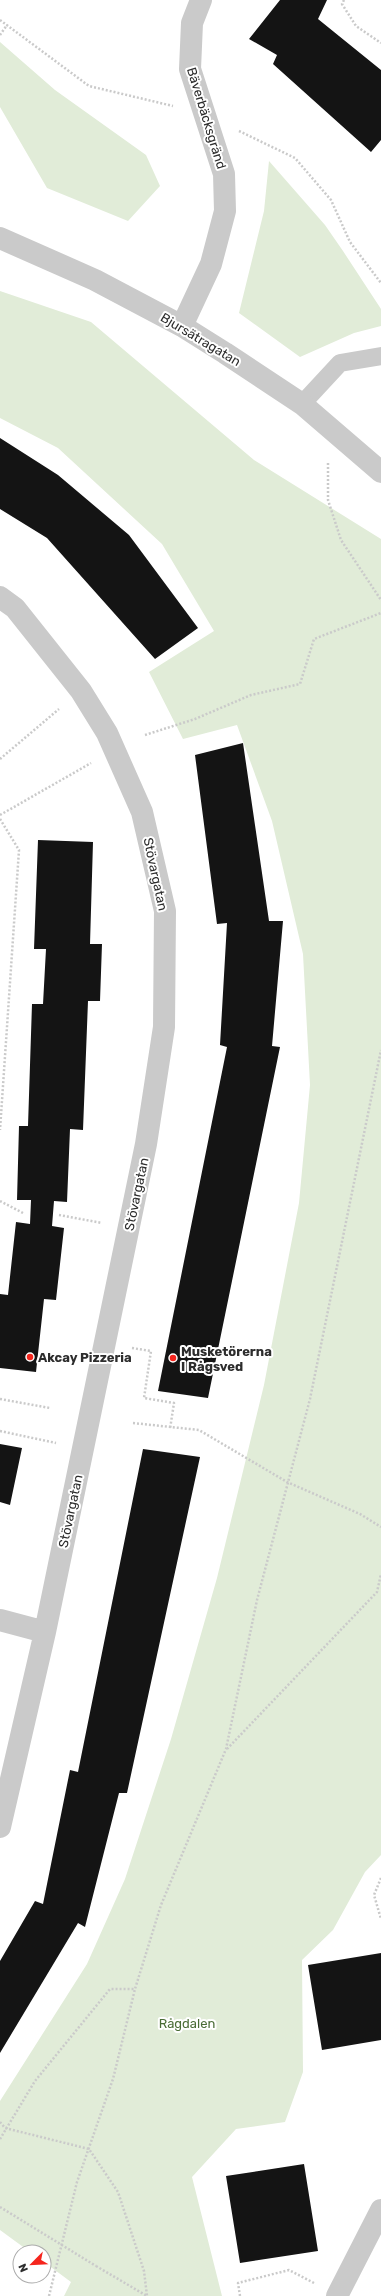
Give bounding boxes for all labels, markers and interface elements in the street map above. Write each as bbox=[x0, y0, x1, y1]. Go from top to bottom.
street label: Bäverbäcksgränd bbox=[183, 65, 229, 171]
street label: Bjursätragatan bbox=[158, 310, 243, 370]
street label: Stövargatan bbox=[139, 836, 171, 912]
street label: Stövargatan bbox=[121, 1156, 153, 1232]
place label: Musketörerna I Rågsved bbox=[181, 1344, 272, 1374]
place label: Akcay Pizzeria bbox=[38, 1350, 132, 1365]
marker: Akcay Pizzeria bbox=[25, 1352, 35, 1362]
marker: Musketörerna I Rågsved bbox=[168, 1353, 178, 1363]
street label: Stövargatan bbox=[55, 1473, 87, 1549]
park label: Rågdalen bbox=[159, 2016, 215, 2032]
north arrow bbox=[12, 2244, 52, 2284]
text: N bbox=[16, 2262, 31, 2274]

